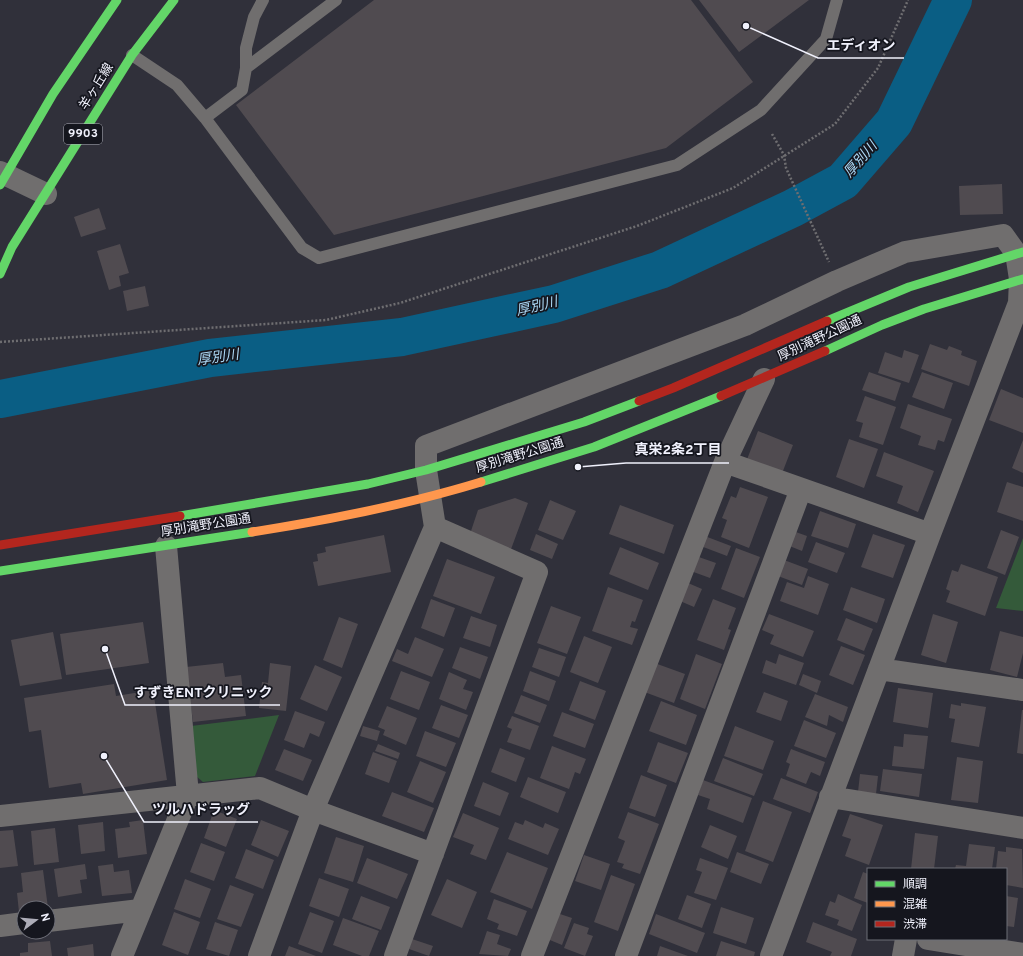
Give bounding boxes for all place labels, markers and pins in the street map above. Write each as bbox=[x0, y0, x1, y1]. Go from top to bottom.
callout: エディオン bbox=[818, 32, 904, 58]
callout: 真栄2条2丁目 bbox=[626, 437, 729, 463]
callout: すずきENTクリニック bbox=[125, 679, 280, 705]
callout: ツルハドラッグ bbox=[144, 796, 258, 822]

